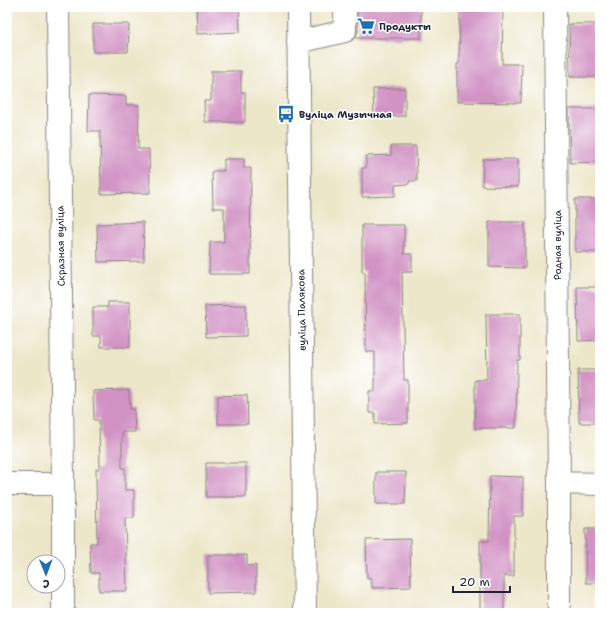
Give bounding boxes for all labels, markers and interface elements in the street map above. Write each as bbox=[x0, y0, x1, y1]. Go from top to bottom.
supermarket icon: Продукты bbox=[356, 16, 376, 36]
place label: Продукты bbox=[379, 20, 431, 33]
bus stop icon: Вуліца Музычная bbox=[276, 104, 296, 124]
place label: Вуліца Музычная bbox=[299, 108, 392, 121]
street label: Скразная вуліца bbox=[53, 205, 68, 286]
street label: Родная вуліца bbox=[551, 209, 564, 280]
street label: вуліца Палякова bbox=[294, 268, 309, 351]
north arrow bbox=[26, 554, 66, 594]
scale bar bbox=[453, 568, 510, 594]
text: 20 m bbox=[459, 574, 490, 590]
text: С bbox=[42, 576, 50, 591]

